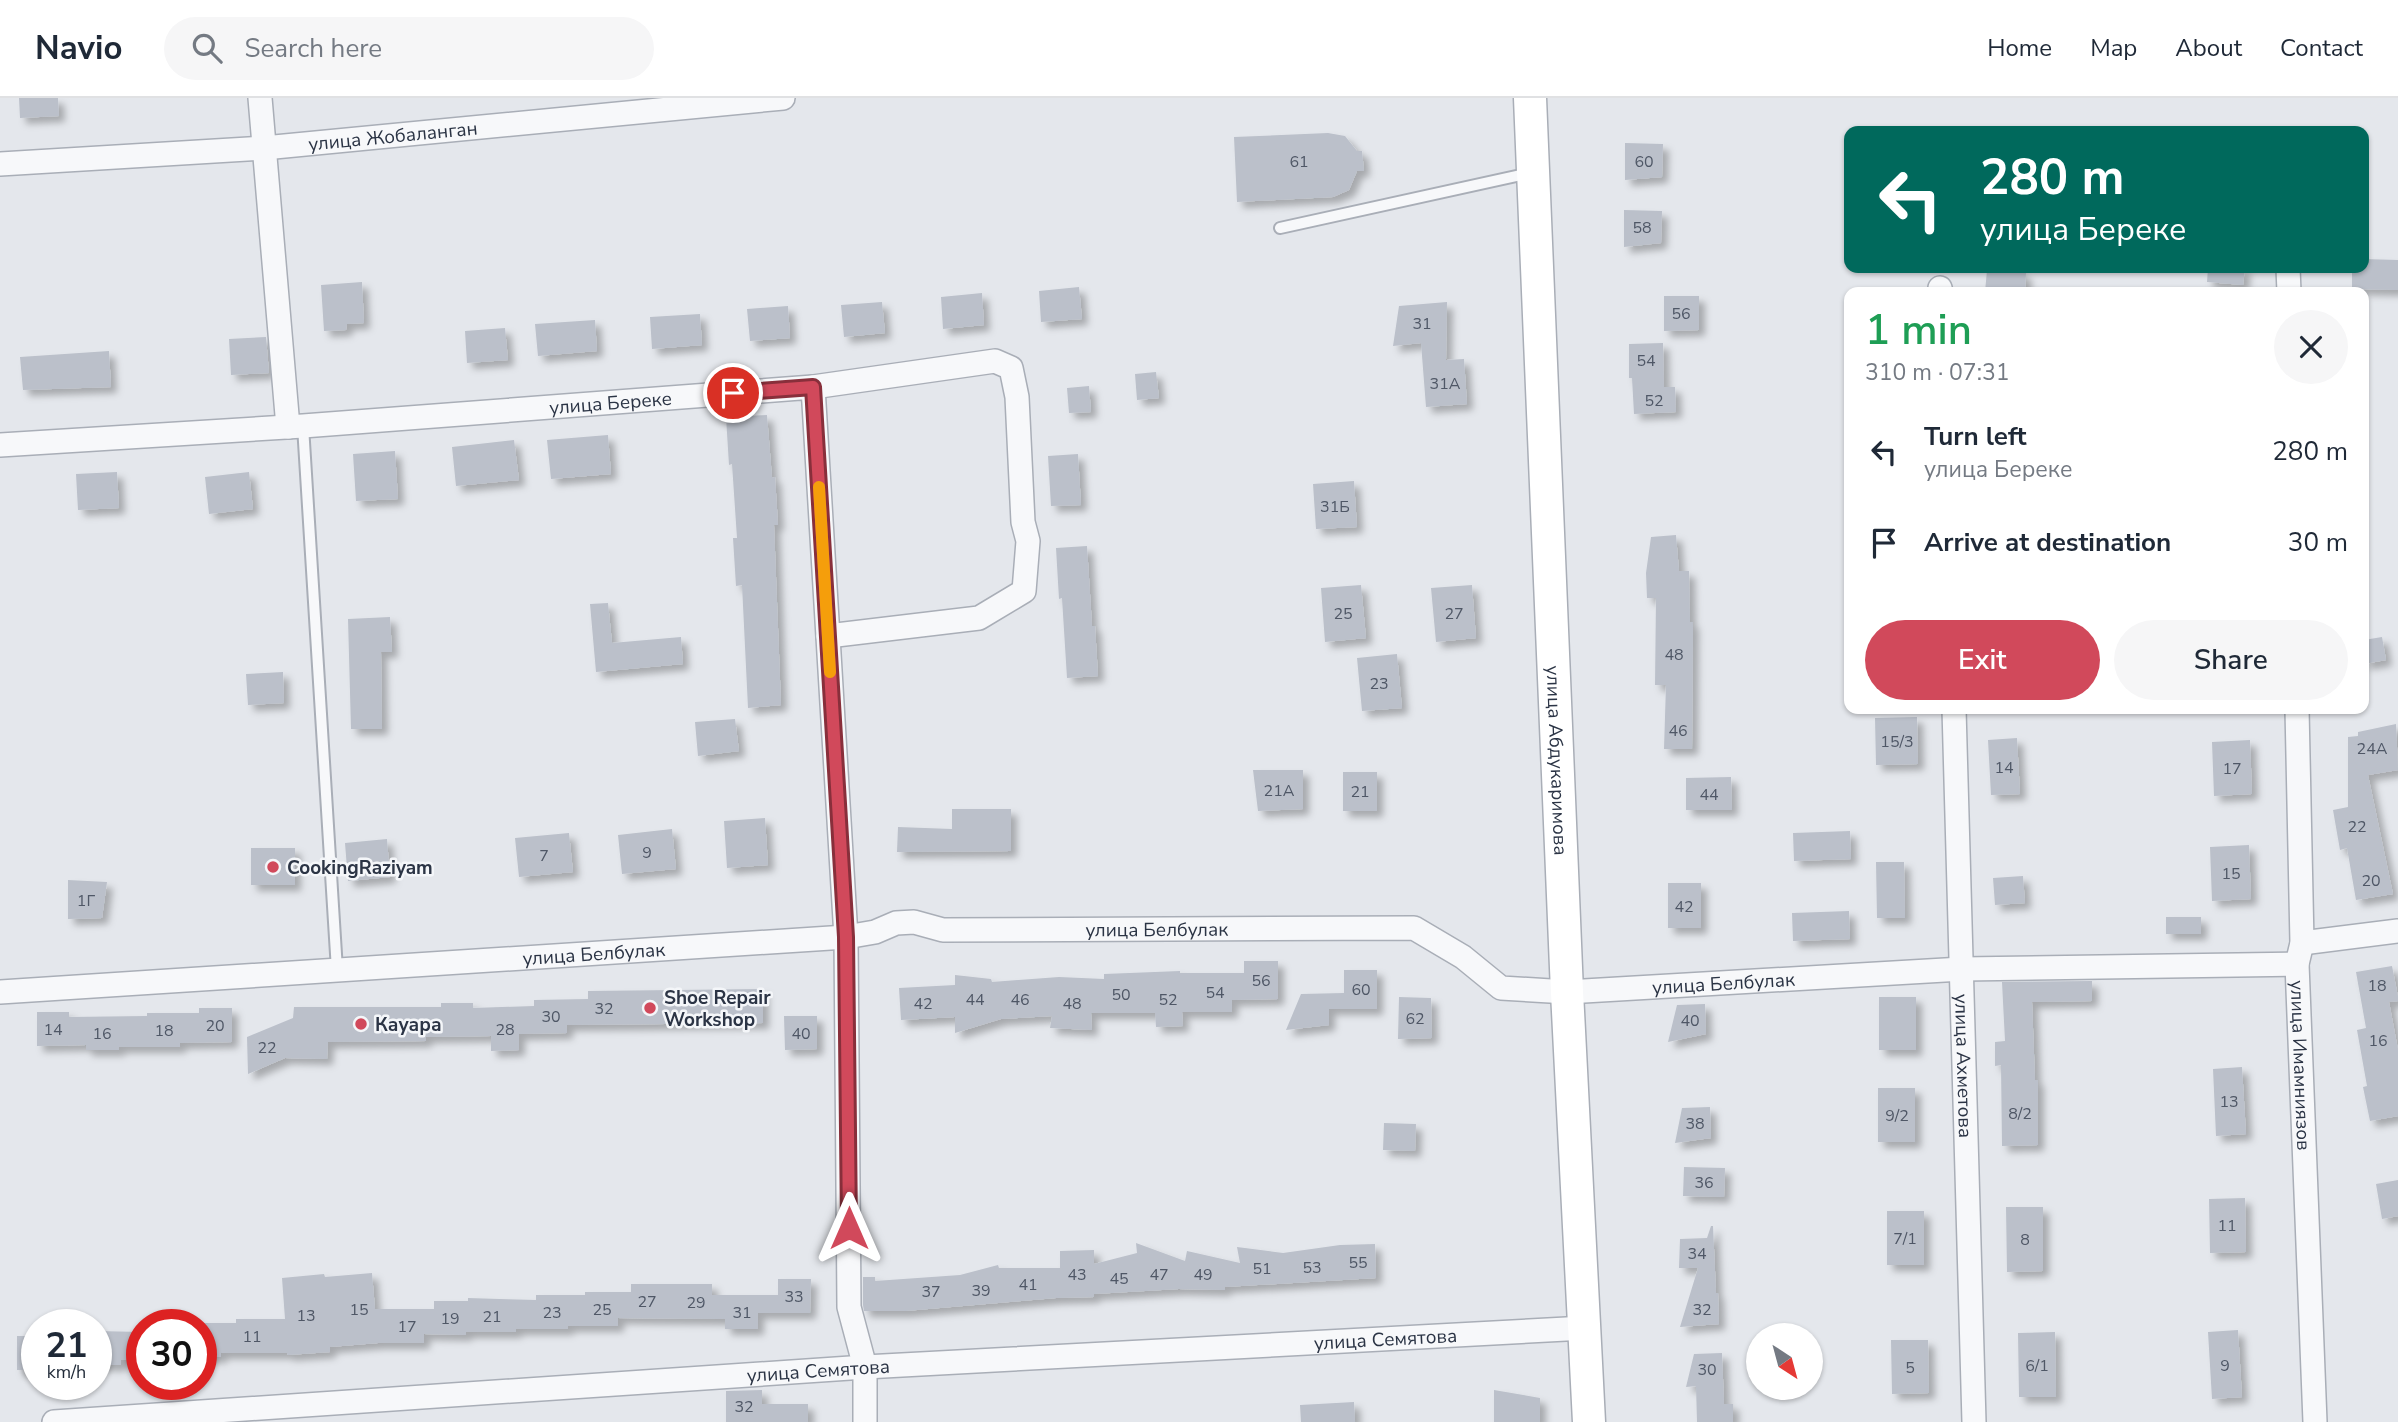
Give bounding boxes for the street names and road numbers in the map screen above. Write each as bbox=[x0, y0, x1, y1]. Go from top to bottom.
street label: улица Жобаланган bbox=[307, 115, 479, 158]
street label: улица Береке bbox=[548, 386, 673, 421]
street label: улица Абдукаримова bbox=[1540, 665, 1573, 856]
street label: улица Белбулак bbox=[1085, 917, 1228, 943]
street label: улица Белбулак bbox=[522, 937, 666, 972]
street label: улица Белбулак bbox=[1651, 967, 1796, 1001]
street label: улица Имамниязов bbox=[2284, 980, 2316, 1151]
street label: улица Ахметова bbox=[1948, 993, 1978, 1138]
street label: улица Семятова bbox=[1313, 1323, 1458, 1357]
street label: улица Семятова bbox=[746, 1354, 891, 1389]

